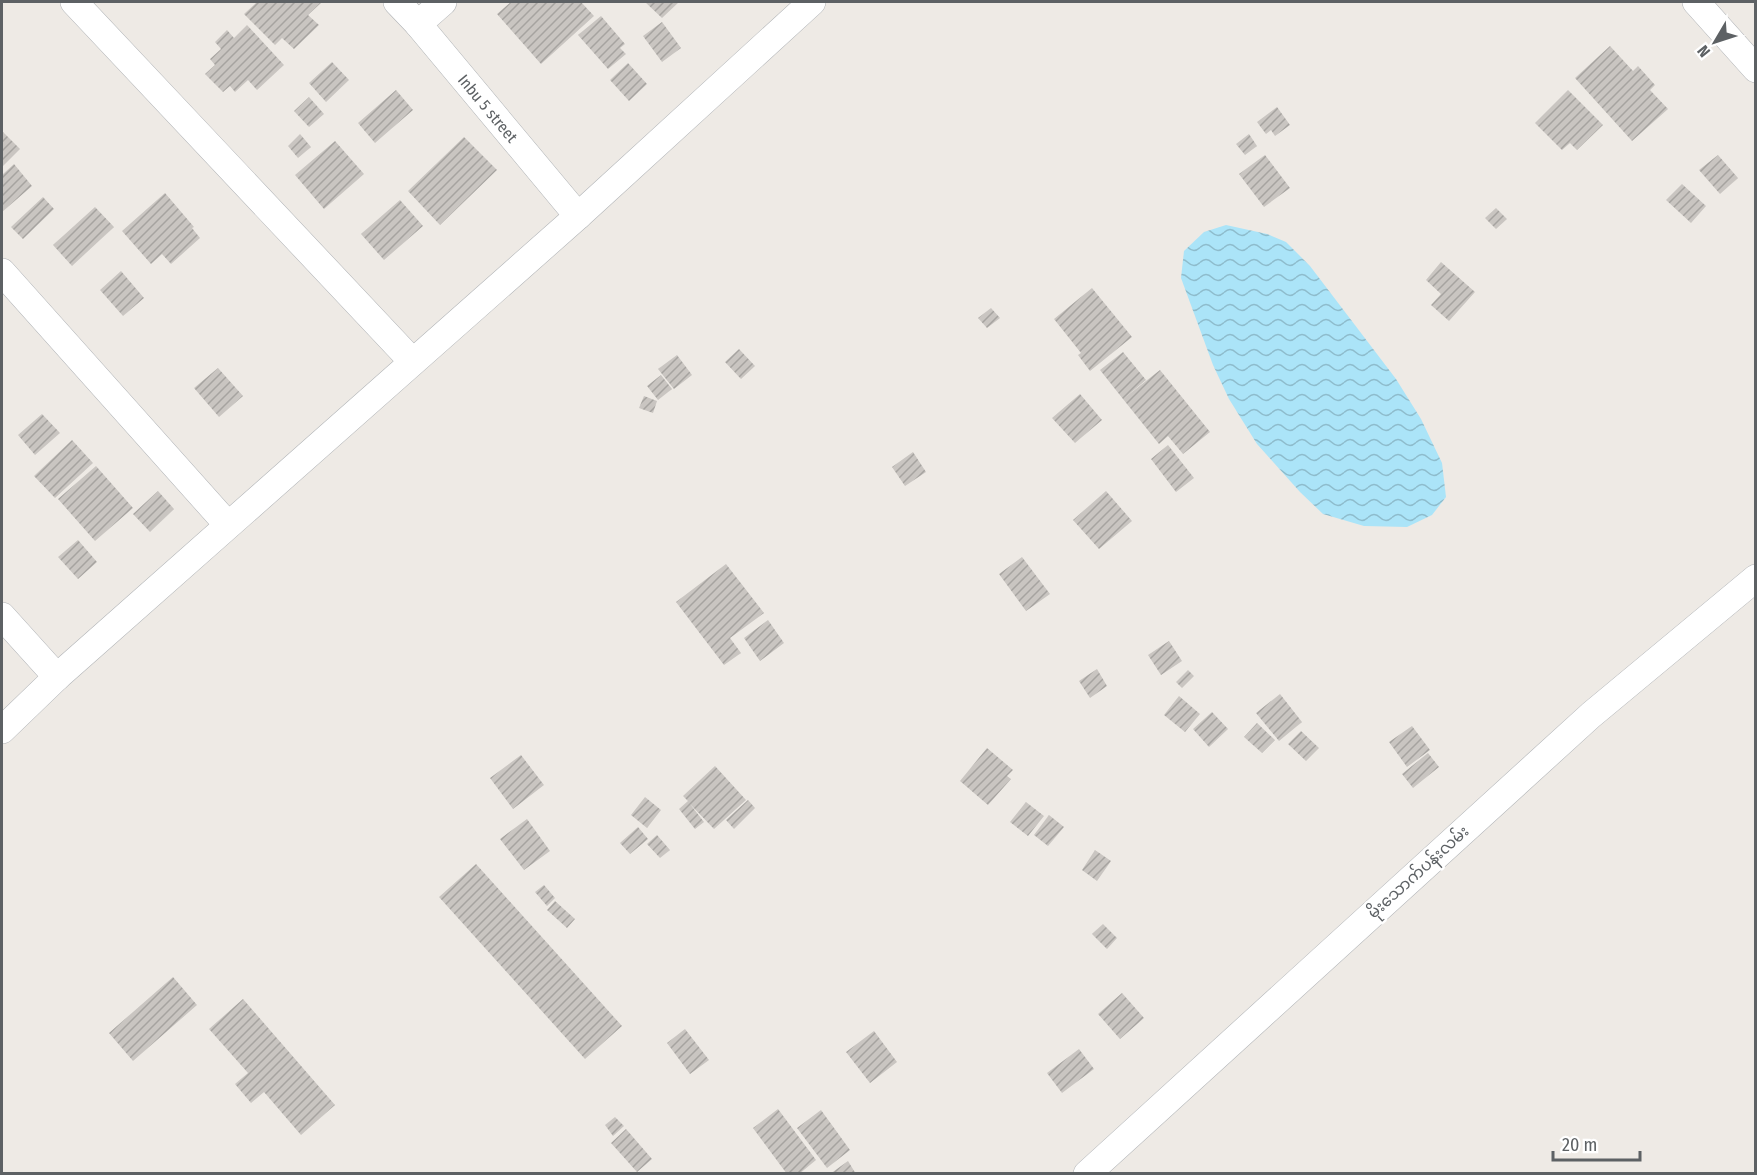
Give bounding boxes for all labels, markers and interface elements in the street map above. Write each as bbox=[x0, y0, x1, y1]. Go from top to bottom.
north arrow bbox=[1685, 12, 1745, 72]
text: N bbox=[1693, 41, 1714, 61]
street label: Inbu 5 street bbox=[454, 70, 522, 147]
street label: မိုးသောက်ပန်းလမ်း bbox=[1362, 820, 1476, 926]
scale bar bbox=[1553, 1124, 1640, 1162]
text: 20 m bbox=[1562, 1134, 1597, 1156]

